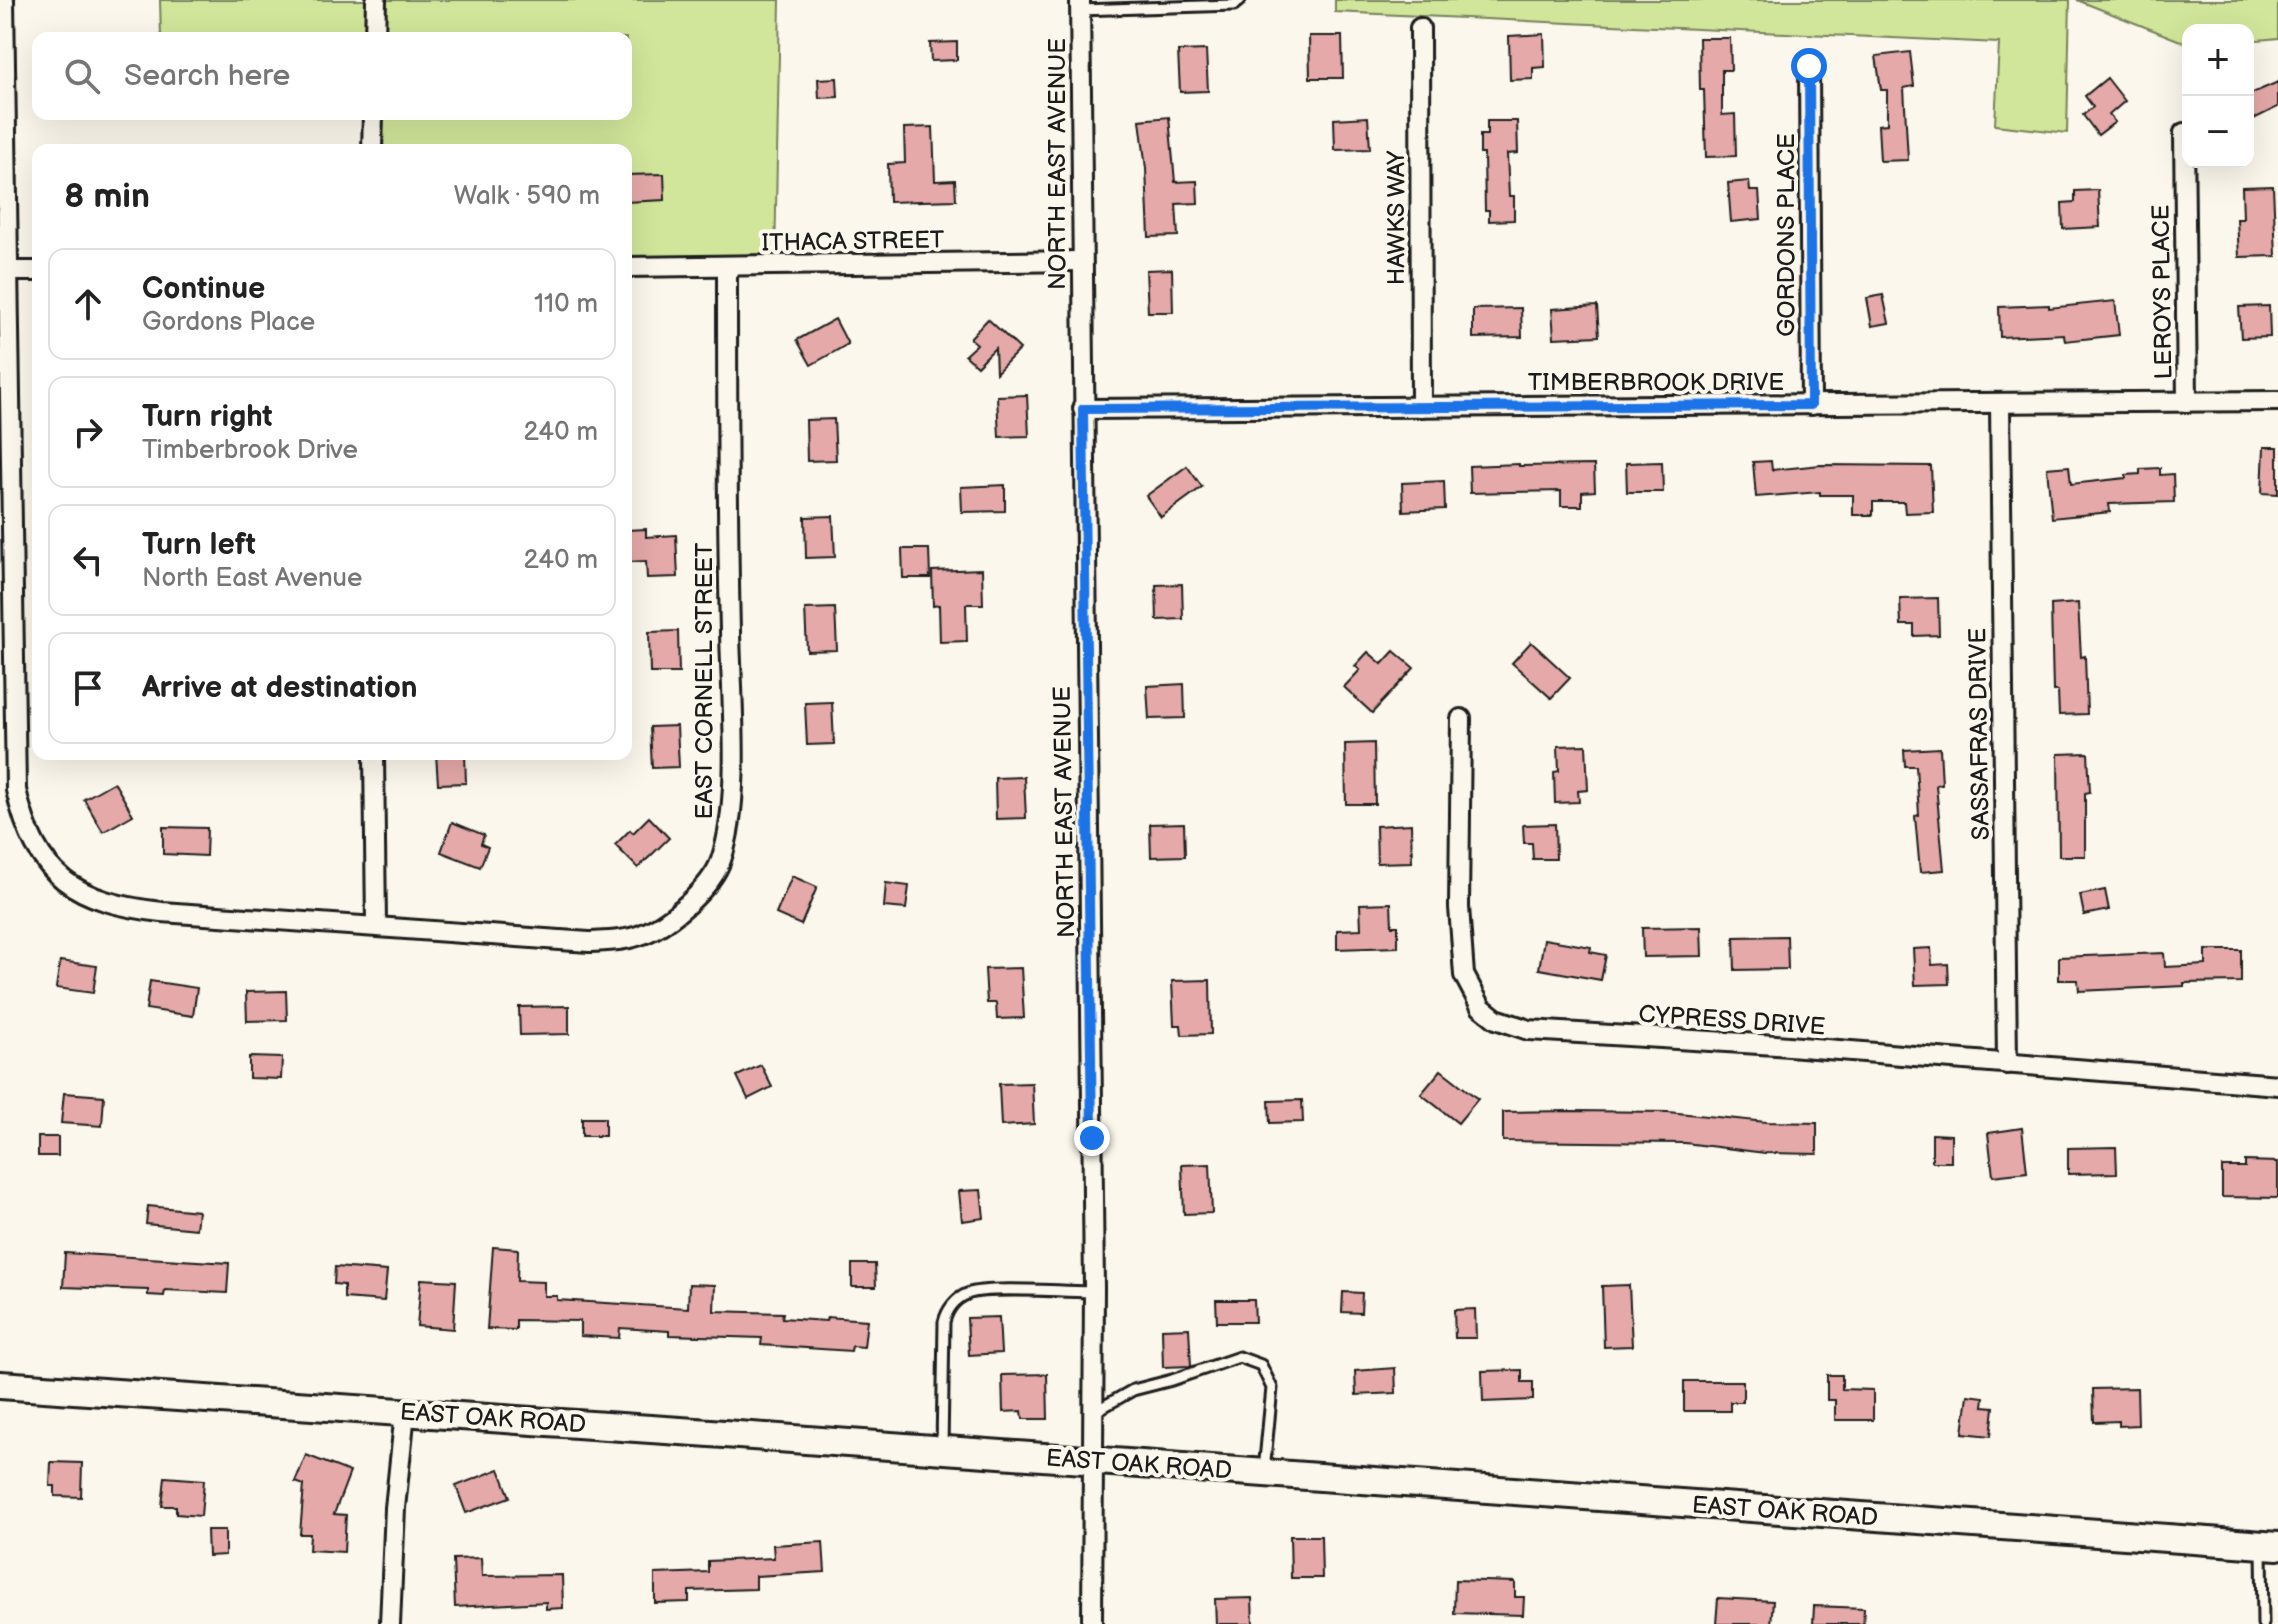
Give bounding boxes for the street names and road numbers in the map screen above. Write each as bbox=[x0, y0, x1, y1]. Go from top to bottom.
street label: NORTH EAST AVENUE bbox=[1043, 38, 1072, 290]
street label: GORDONS PLACE bbox=[1772, 133, 1801, 337]
street label: HAWKS WAY bbox=[1382, 150, 1411, 285]
street label: LEROYS PLACE bbox=[2146, 204, 2179, 380]
street label: ITHACA STREET bbox=[761, 225, 945, 258]
street label: TIMBERBROOK DRIVE bbox=[1528, 368, 1784, 397]
street label: EAST CORNELL STREET bbox=[690, 542, 719, 819]
street label: SASSAFRAS DRIVE bbox=[1963, 627, 1996, 841]
street label: NORTH EAST AVENUE bbox=[1048, 686, 1081, 938]
street label: CYPRESS DRIVE bbox=[1638, 1000, 1826, 1041]
street label: EAST OAK ROAD bbox=[399, 1398, 587, 1439]
street label: EAST OAK ROAD bbox=[1045, 1444, 1233, 1485]
street label: EAST OAK ROAD bbox=[1691, 1491, 1879, 1532]

